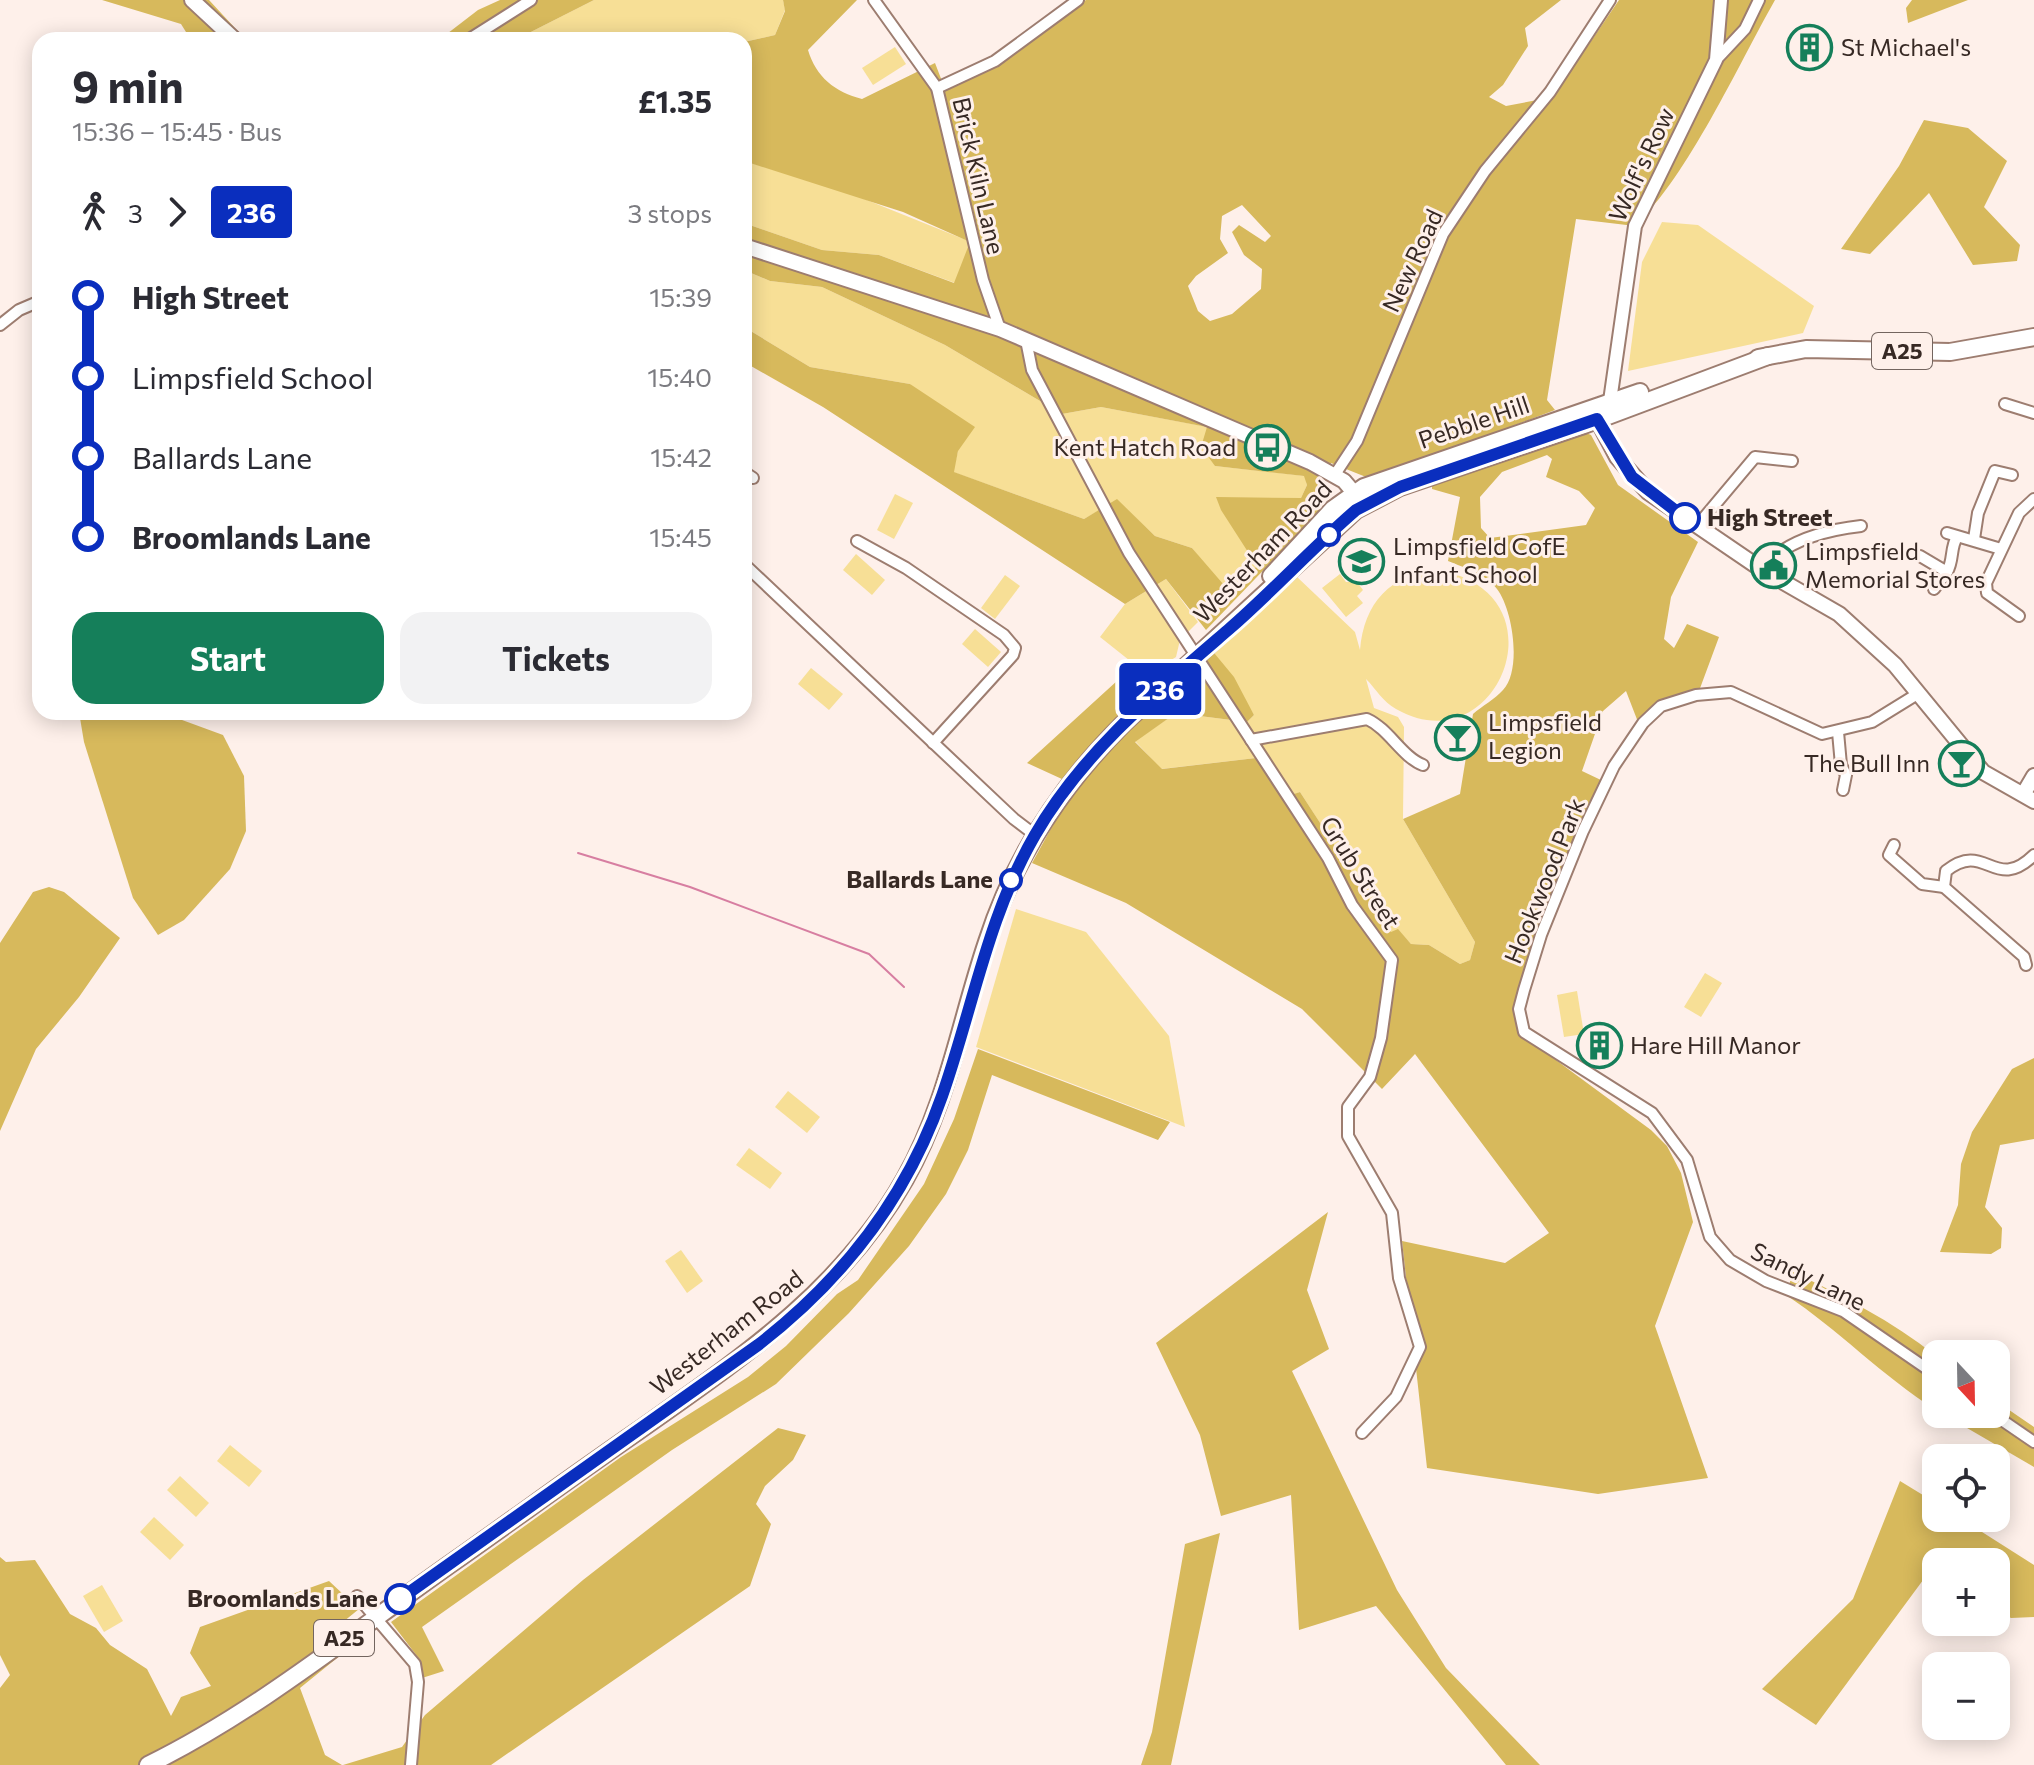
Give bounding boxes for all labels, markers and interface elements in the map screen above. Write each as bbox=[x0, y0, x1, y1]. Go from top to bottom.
building icon: St Michael's bbox=[1786, 24, 1834, 72]
place label: St Michael's bbox=[1841, 32, 1971, 61]
text: 9 min bbox=[72, 58, 184, 112]
text: £1.35 bbox=[638, 82, 712, 119]
street label: Brick Kiln Lane bbox=[947, 94, 1012, 257]
street label: Wolf's Row bbox=[1602, 103, 1680, 226]
text: 15:36 – 15:45 · Bus bbox=[72, 115, 282, 146]
icon: walk bbox=[72, 190, 116, 234]
icon: forward bbox=[155, 190, 199, 234]
text: 236 bbox=[227, 195, 276, 229]
text: 3 bbox=[128, 197, 143, 228]
text: 3 stops bbox=[627, 197, 712, 228]
street label: New Road bbox=[1375, 204, 1448, 316]
text: High Street bbox=[132, 278, 289, 315]
text: 15:39 bbox=[649, 281, 712, 312]
road number: A25 bbox=[1872, 333, 1932, 369]
text: Limpsfield School bbox=[132, 358, 373, 395]
text: 15:40 bbox=[647, 361, 712, 392]
street label: Pebble Hill bbox=[1414, 389, 1533, 454]
bus stop icon: Kent Hatch Road bbox=[1243, 424, 1291, 472]
place label: Kent Hatch Road bbox=[1053, 432, 1236, 461]
text: Ballards Lane bbox=[132, 438, 312, 475]
text: 15:42 bbox=[650, 441, 712, 472]
street label: Westerham Road bbox=[1187, 474, 1337, 628]
place label: High Street bbox=[1707, 502, 1833, 531]
marker: High Street bbox=[1670, 503, 1700, 533]
text: Broomlands Lane bbox=[132, 518, 371, 555]
text: 15:45 bbox=[649, 521, 712, 552]
unlabelled marker bbox=[1318, 524, 1340, 546]
place label: Limpsfield CofE Infant School bbox=[1393, 531, 1566, 588]
place label: Limpsfield Memorial Stores bbox=[1805, 536, 1985, 593]
school or university icon: Limpsfield CofE Infant School bbox=[1338, 537, 1386, 585]
public building icon: Limpsfield Memorial Stores bbox=[1750, 542, 1798, 590]
button: Start bbox=[72, 612, 384, 704]
button: Tickets bbox=[400, 612, 712, 704]
line badge: 236 bbox=[1114, 663, 1206, 715]
text: 236 bbox=[1135, 672, 1185, 706]
place label: Limpsfield Legion bbox=[1488, 707, 1602, 764]
bar icon: Limpsfield Legion bbox=[1433, 713, 1481, 761]
bar icon: The Bull Inn bbox=[1937, 740, 1985, 788]
place label: The Bull Inn bbox=[1804, 748, 1930, 777]
street label: Hookwood Park bbox=[1497, 794, 1590, 967]
street label: Grub Street bbox=[1315, 811, 1407, 934]
place label: Ballards Lane bbox=[846, 864, 993, 893]
marker: Ballards Lane bbox=[1000, 869, 1022, 891]
building icon: Hare Hill Manor bbox=[1575, 1022, 1623, 1070]
place label: Hare Hill Manor bbox=[1630, 1030, 1801, 1059]
street label: Sandy Lane bbox=[1747, 1235, 1871, 1316]
street label: Westerham Road bbox=[644, 1263, 808, 1401]
north arrow bbox=[1922, 1340, 2010, 1428]
map controls bbox=[1922, 1340, 2010, 1740]
button: locate bbox=[1922, 1444, 2010, 1532]
button: + bbox=[1922, 1548, 2010, 1636]
place label: Broomlands Lane bbox=[187, 1583, 378, 1612]
marker: Broomlands Lane bbox=[385, 1584, 415, 1614]
road number: A25 bbox=[314, 1620, 374, 1656]
button: − bbox=[1922, 1652, 2010, 1740]

